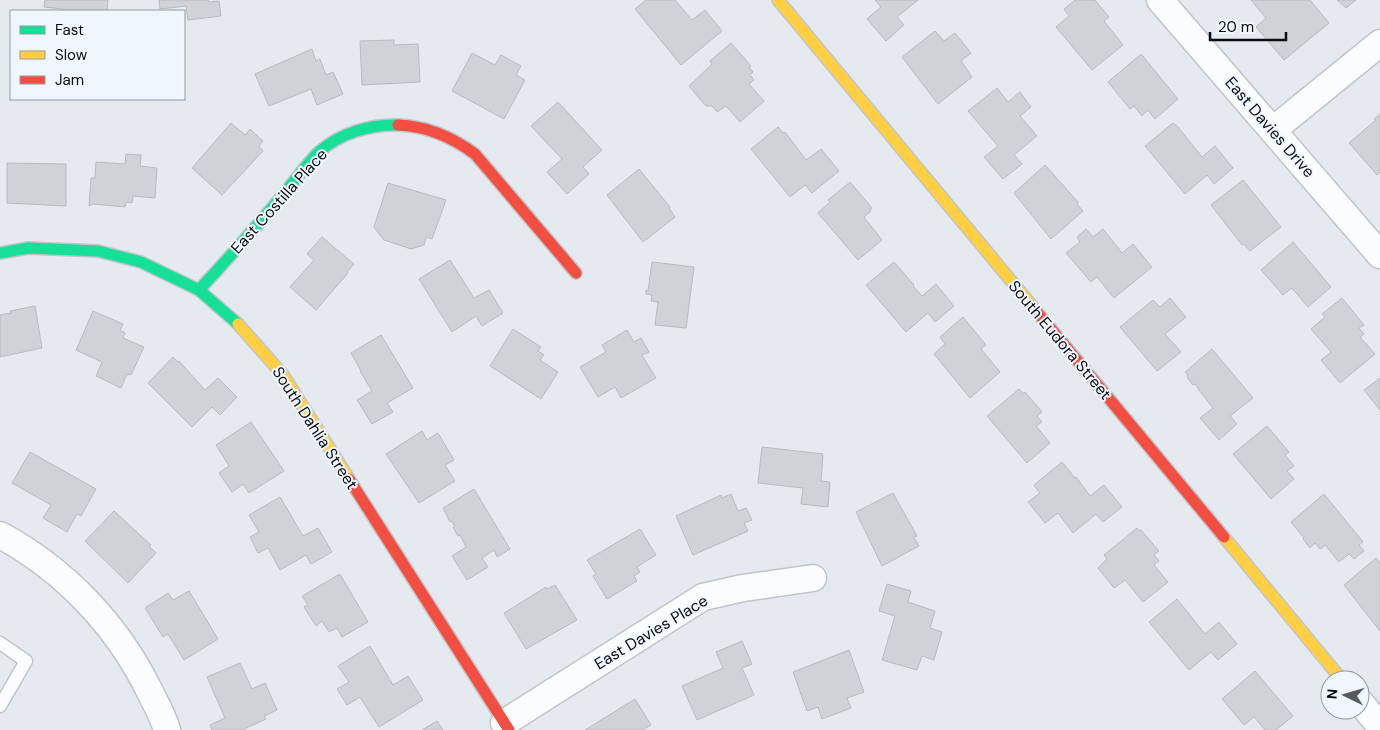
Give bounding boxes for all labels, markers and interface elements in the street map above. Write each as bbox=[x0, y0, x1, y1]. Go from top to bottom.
legend bbox=[10, 10, 185, 100]
scale bar bbox=[1210, 10, 1286, 42]
text: 20 m bbox=[1218, 17, 1254, 37]
text: Fast bbox=[55, 20, 84, 40]
text: Slow bbox=[55, 45, 88, 65]
text: Jam bbox=[55, 70, 84, 90]
street label: East Davies Drive bbox=[1220, 72, 1320, 182]
street label: East Costilla Place bbox=[226, 144, 332, 258]
street label: South Eudora Street bbox=[1004, 276, 1116, 404]
street label: South Dahlia Street bbox=[267, 363, 363, 493]
street label: East Davies Place bbox=[590, 590, 712, 674]
north arrow bbox=[1320, 670, 1370, 720]
text: N bbox=[1323, 688, 1341, 700]

